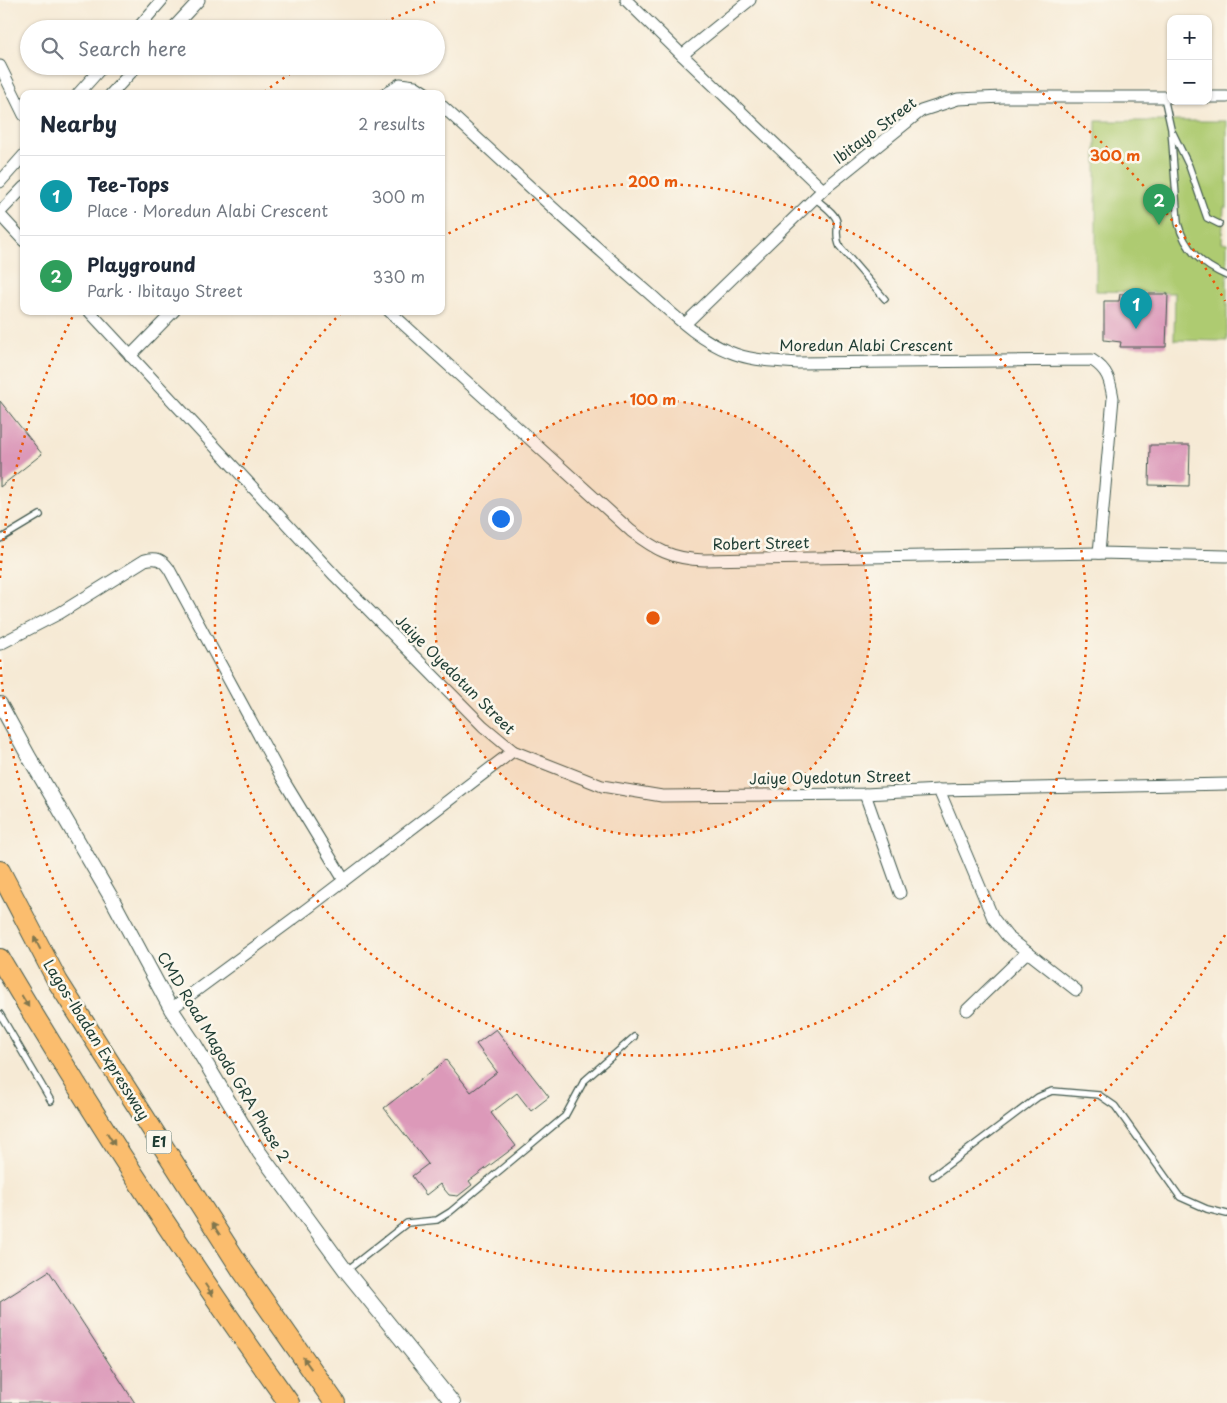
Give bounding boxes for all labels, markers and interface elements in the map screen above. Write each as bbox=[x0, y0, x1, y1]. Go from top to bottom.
map controls bbox=[1167, 15, 1212, 105]
button: + bbox=[1167, 15, 1212, 60]
search box bbox=[20, 20, 445, 75]
icon: search bbox=[38, 34, 66, 62]
text: Search here bbox=[78, 34, 187, 62]
button: − bbox=[1167, 60, 1212, 105]
street label: Ibitayo Street bbox=[828, 91, 921, 169]
text: Nearby bbox=[40, 107, 117, 139]
text: 2 results bbox=[358, 111, 425, 135]
text: 300 m bbox=[1090, 143, 1140, 166]
text: 200 m bbox=[628, 169, 678, 192]
text: Tee-Tops bbox=[87, 170, 169, 198]
text: 1 bbox=[52, 184, 60, 208]
text: 300 m bbox=[371, 184, 425, 208]
pin: 2 bbox=[1143, 184, 1175, 225]
text: Place · Moredun Alabi Crescent bbox=[87, 198, 328, 222]
text: Playground bbox=[87, 250, 196, 278]
text: 2 bbox=[50, 264, 62, 288]
text: 330 m bbox=[372, 264, 425, 288]
text: Park · Ibitayo Street bbox=[87, 278, 242, 302]
pin: 1 bbox=[1120, 288, 1152, 329]
street label: Moredun Alabi Crescent bbox=[779, 333, 953, 356]
text: 100 m bbox=[630, 387, 676, 410]
your location bbox=[488, 506, 514, 532]
street label: Robert Street bbox=[712, 530, 810, 555]
street label: Jaiye Oyedotun Street bbox=[391, 609, 521, 739]
centre of rings bbox=[644, 609, 662, 627]
street label: Jaiye Oyedotun Street bbox=[749, 764, 911, 789]
one-way arrow bbox=[33, 935, 41, 950]
street label: CMD Road Magodo GRA Phase 2 bbox=[152, 947, 296, 1166]
street label: Lagos-Ibadan Expressway bbox=[38, 954, 156, 1124]
one-way arrow bbox=[20, 994, 29, 1007]
road number: E1 bbox=[146, 1130, 172, 1154]
one-way arrow bbox=[106, 1132, 115, 1145]
one-way arrow bbox=[211, 1222, 220, 1236]
one-way arrow bbox=[204, 1283, 214, 1296]
one-way arrow bbox=[302, 1356, 312, 1370]

